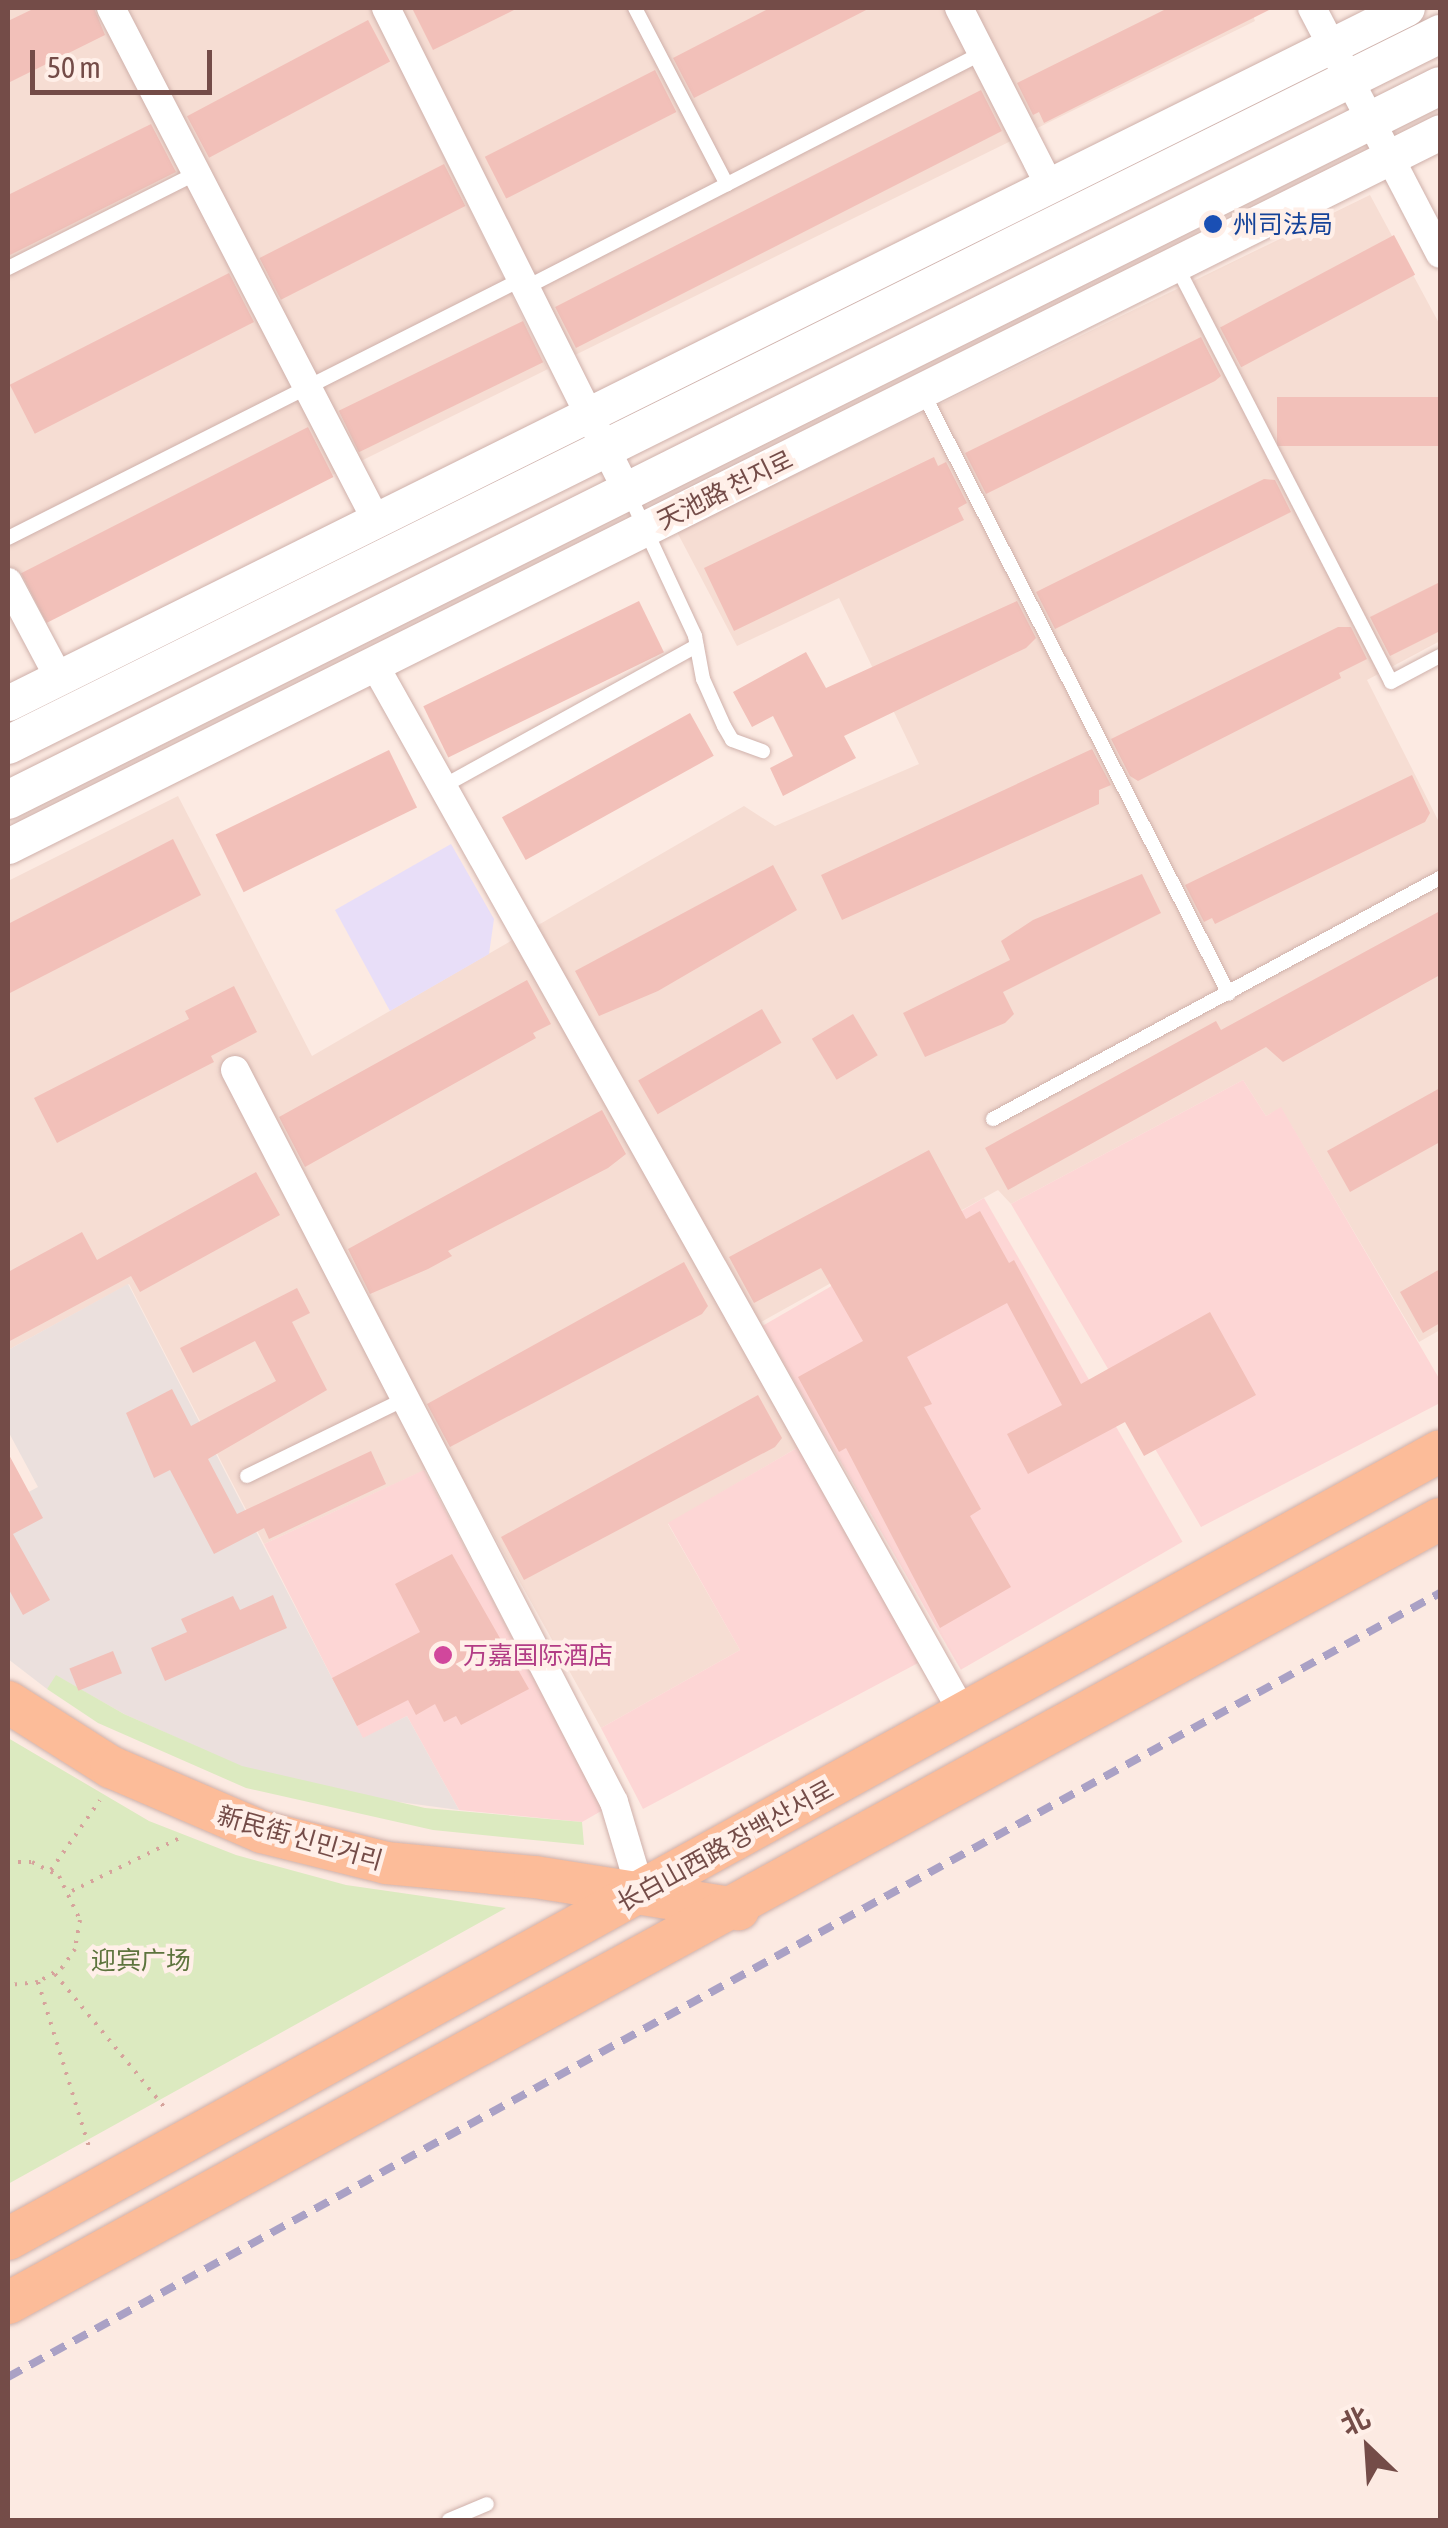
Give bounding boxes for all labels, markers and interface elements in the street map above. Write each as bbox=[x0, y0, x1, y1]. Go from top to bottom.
scale bar bbox=[35, 30, 218, 92]
text: 50 m bbox=[47, 50, 101, 84]
place label: 州司法局 bbox=[1233, 209, 1333, 239]
marker: 州司法局 bbox=[1202, 213, 1224, 235]
street label: 天池路 천지로 bbox=[652, 444, 798, 536]
place label: 万嘉国际酒店 bbox=[463, 1640, 613, 1670]
marker: 万嘉国际酒店 bbox=[432, 1644, 454, 1666]
street label: 长白山西路 장백산서로 bbox=[611, 1774, 839, 1918]
street label: 新民街 신민거리 bbox=[214, 1800, 386, 1876]
park label: 迎宾广场 bbox=[91, 1945, 191, 1975]
north arrow bbox=[1318, 2398, 1418, 2498]
text: 北 bbox=[1336, 2400, 1375, 2441]

